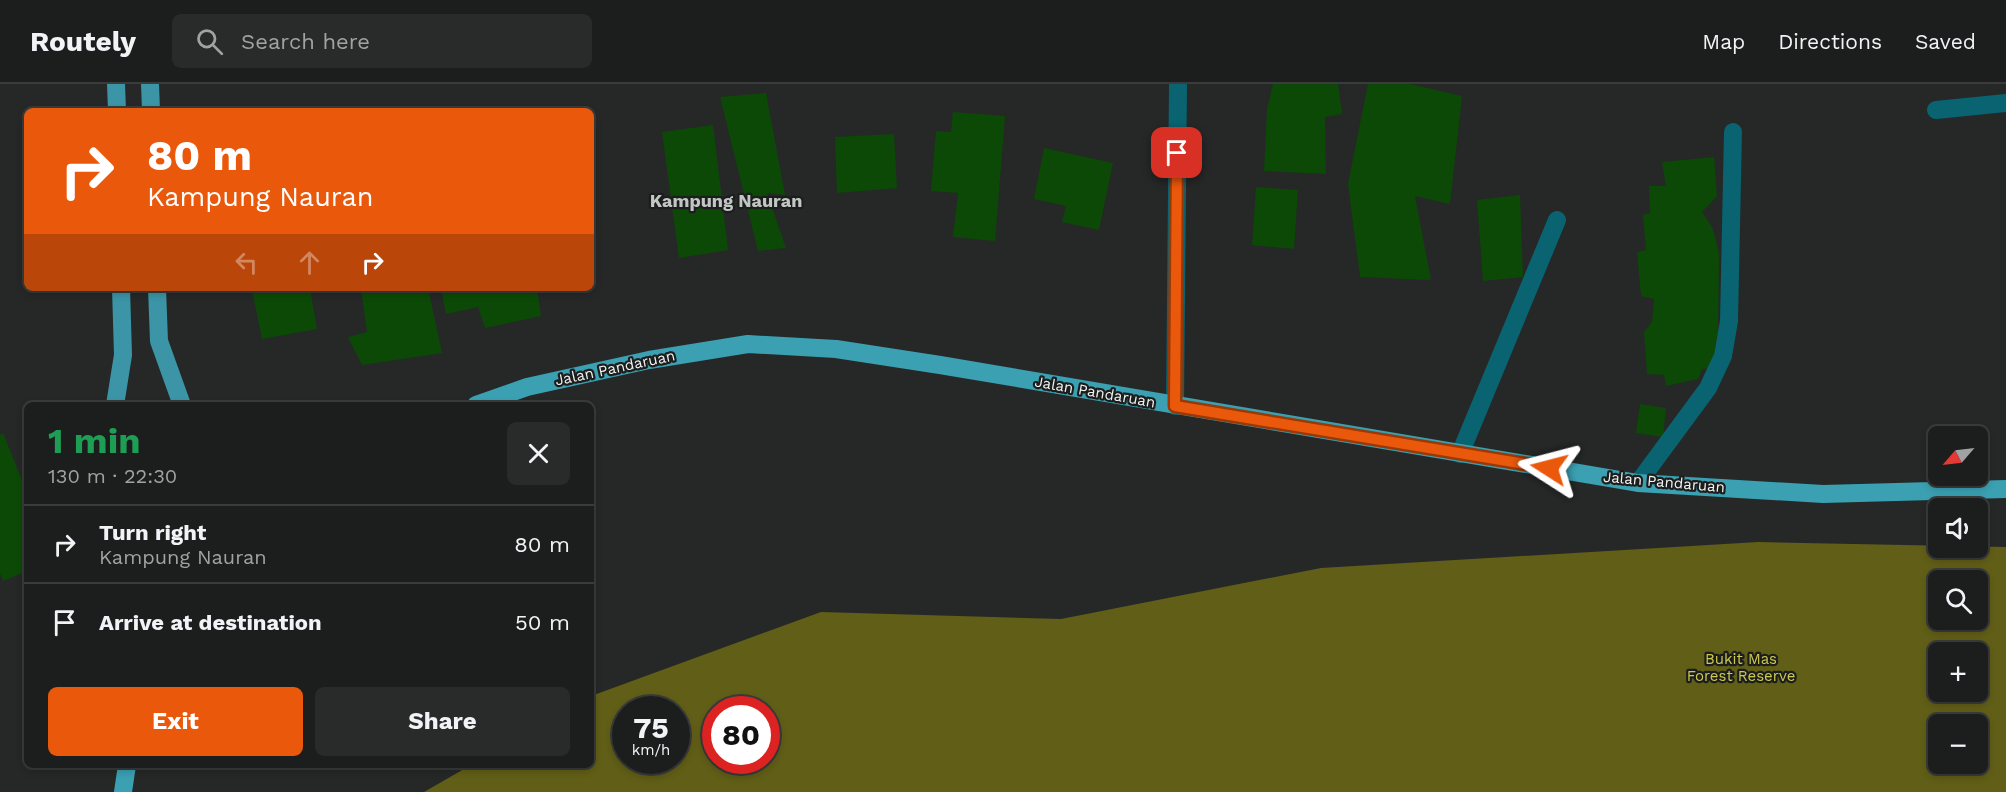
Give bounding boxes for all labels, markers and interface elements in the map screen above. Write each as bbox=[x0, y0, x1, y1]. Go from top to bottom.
search box bbox=[172, 14, 592, 68]
text: Routely bbox=[30, 25, 136, 58]
icon: search bbox=[193, 25, 226, 58]
text: Search here bbox=[241, 29, 370, 54]
text: Map bbox=[1702, 29, 1745, 54]
text: Directions bbox=[1778, 29, 1882, 54]
text: Saved bbox=[1915, 29, 1976, 54]
pin bbox=[1151, 127, 1202, 178]
text: 80 m bbox=[147, 131, 252, 180]
icon: right bbox=[48, 132, 126, 210]
icon: arrive bbox=[1160, 136, 1193, 169]
text: Kampung Nauran bbox=[147, 181, 373, 213]
district label: Kampung Nauran bbox=[650, 190, 802, 211]
icon: left bbox=[230, 246, 263, 279]
icon: ahead bbox=[293, 246, 326, 279]
icon: right bbox=[356, 246, 389, 279]
street label: Jalan Pandaruan bbox=[553, 346, 677, 390]
street label: Jalan Pandaruan bbox=[1033, 373, 1157, 411]
text: 1 min bbox=[48, 420, 140, 462]
button: close bbox=[507, 422, 570, 485]
north arrow bbox=[1928, 426, 1988, 486]
map controls bbox=[1928, 426, 1988, 774]
position arrow bbox=[1517, 436, 1581, 500]
text: 130 m · 22:30 bbox=[48, 464, 177, 488]
street label: Jalan Pandaruan bbox=[1602, 468, 1726, 496]
button: sound bbox=[1928, 498, 1988, 558]
text: Turn right bbox=[99, 520, 206, 545]
icon: right bbox=[48, 528, 81, 561]
text: 80 m bbox=[514, 532, 570, 557]
text: Kampung Nauran bbox=[99, 545, 267, 569]
button: search bbox=[1928, 570, 1988, 630]
icon: arrive bbox=[48, 606, 81, 639]
text: Arrive at destination bbox=[99, 610, 322, 635]
text: 50 m bbox=[515, 610, 570, 635]
button: + bbox=[1928, 642, 1988, 702]
park label: Bukit Mas Forest Reserve bbox=[1687, 650, 1795, 685]
button: Exit bbox=[48, 687, 303, 756]
button: Share bbox=[315, 687, 570, 756]
speed limit sign: 80 bbox=[702, 696, 780, 774]
text: 75 bbox=[633, 710, 669, 745]
button: − bbox=[1928, 714, 1988, 774]
text: km/h bbox=[632, 741, 670, 759]

